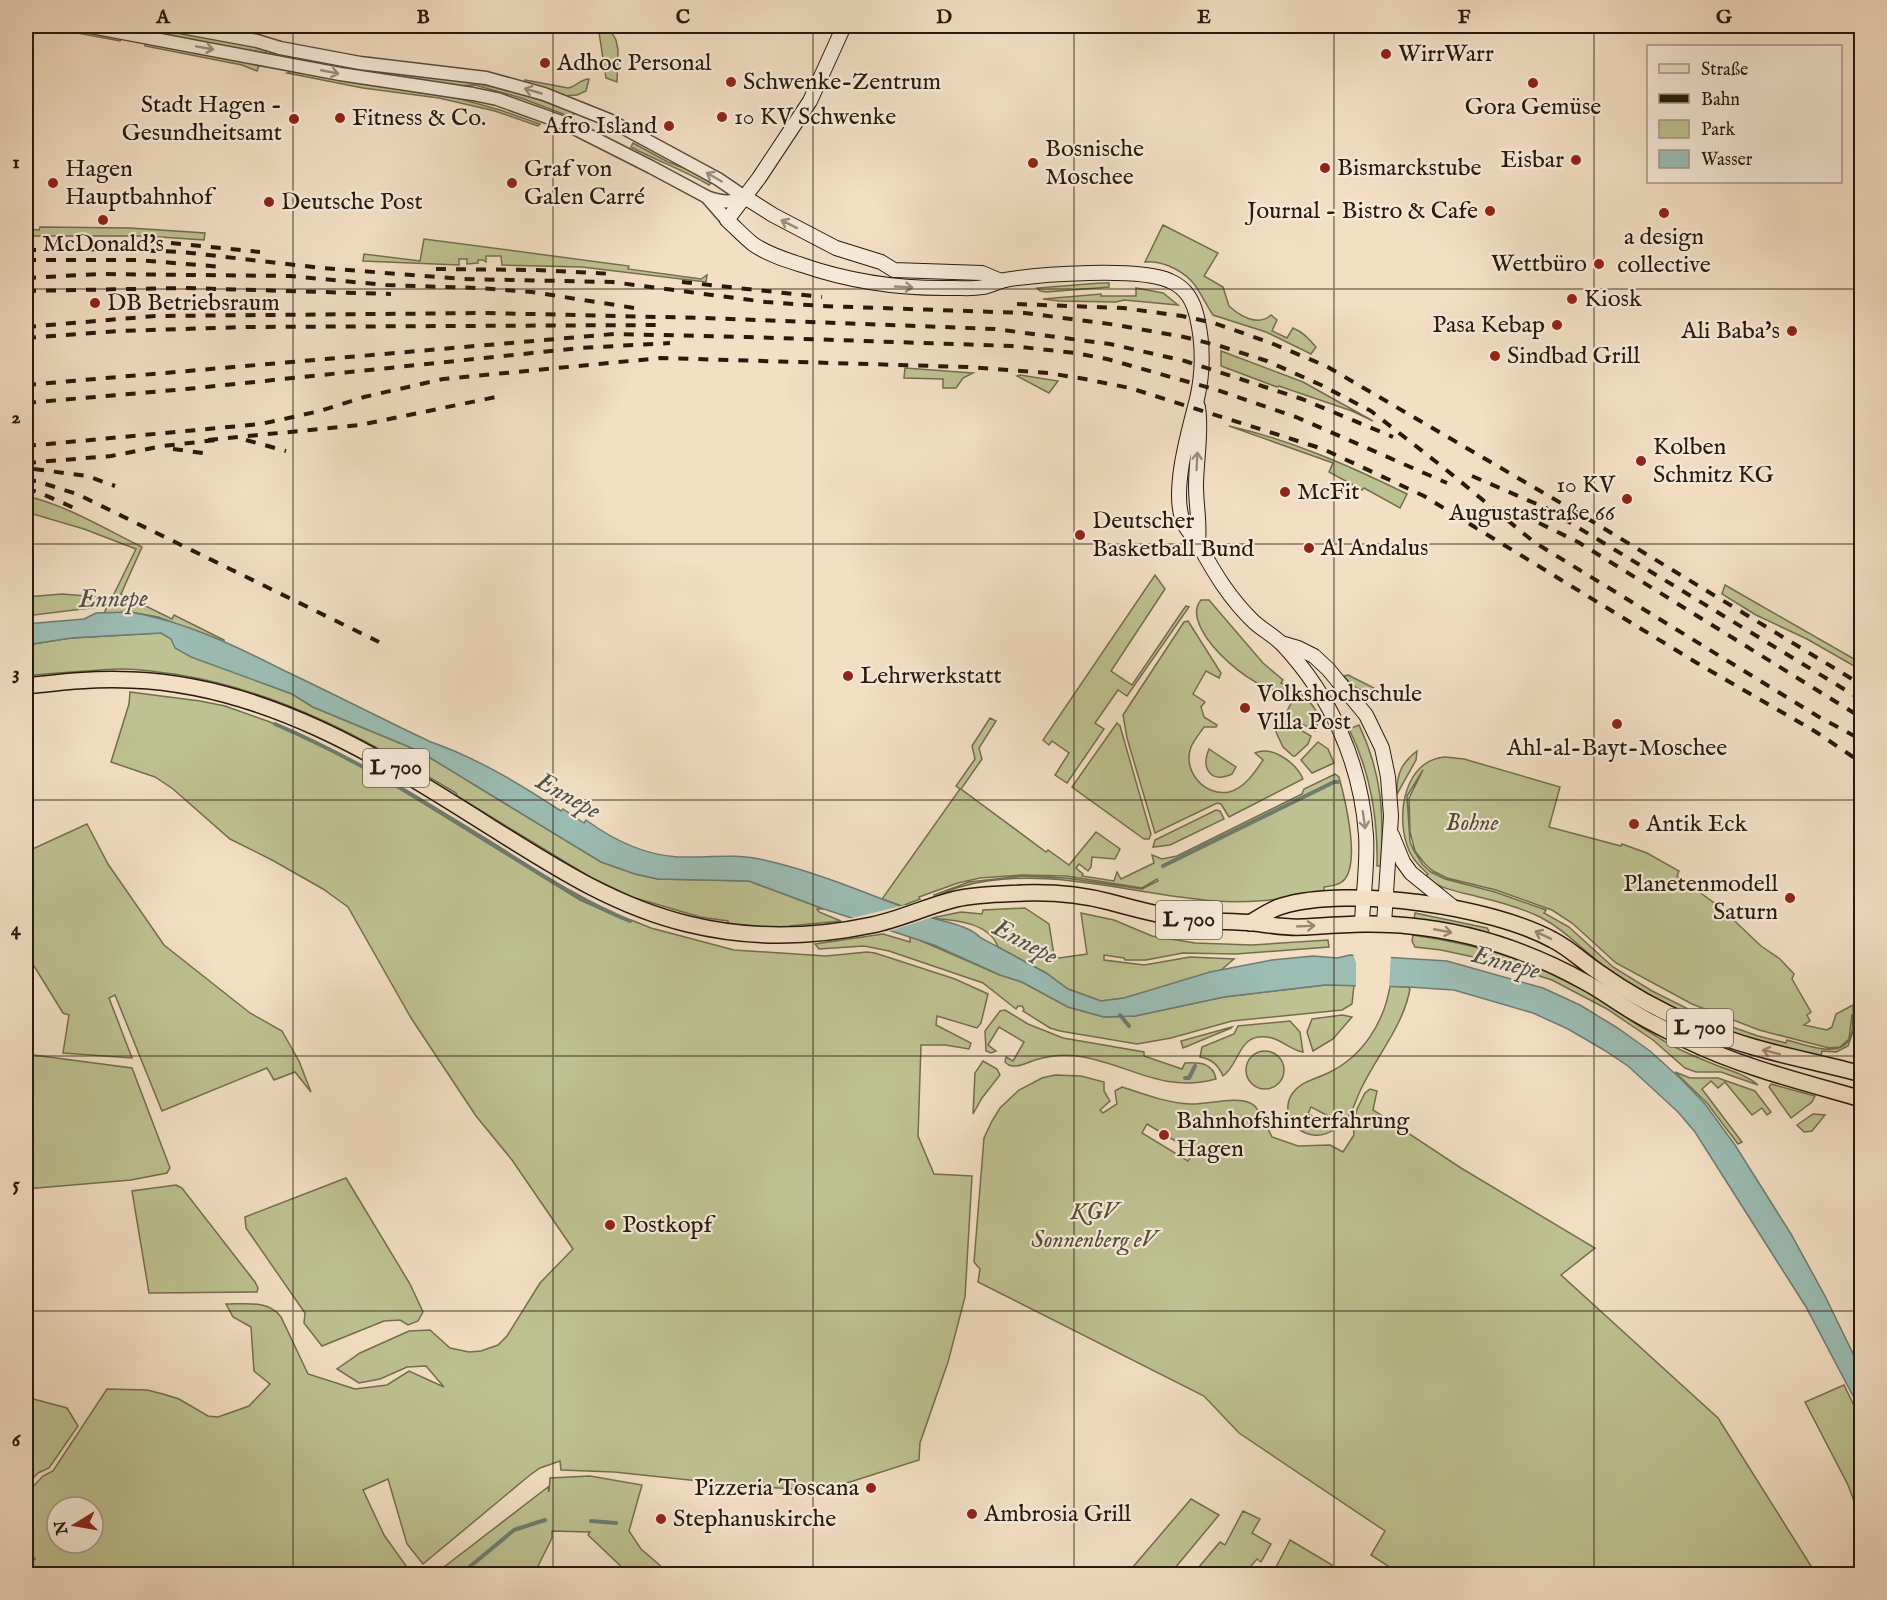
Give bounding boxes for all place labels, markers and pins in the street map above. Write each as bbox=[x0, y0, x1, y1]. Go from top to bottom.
place label: WirrWarr bbox=[1398, 39, 1494, 70]
marker: WirrWarr bbox=[1379, 47, 1393, 61]
place label: Adhoc Personal bbox=[556, 48, 712, 79]
marker: Adhoc Personal bbox=[538, 56, 552, 70]
place label: Schwenke-Zentrum bbox=[743, 67, 941, 98]
marker: Schwenke-Zentrum bbox=[724, 75, 738, 89]
marker: Gora Gemüse bbox=[1526, 76, 1540, 90]
place label: Stadt Hagen - Gesundheitsamt bbox=[122, 90, 282, 149]
place label: Gora Gemüse bbox=[1465, 92, 1601, 123]
place label: 10 KV Schwenke bbox=[734, 102, 896, 133]
place label: Fitness & Co. bbox=[352, 103, 486, 134]
marker: 10 KV Schwenke bbox=[715, 110, 729, 124]
marker: Fitness & Co. bbox=[333, 111, 347, 125]
place label: Afro Island bbox=[543, 111, 657, 142]
marker: Stadt Hagen - Gesundheitsamt bbox=[287, 112, 301, 126]
marker: Afro Island bbox=[662, 119, 676, 133]
place label: Bosnische Moschee bbox=[1045, 134, 1144, 193]
place label: Eisbar bbox=[1500, 145, 1564, 176]
place label: Bismarckstube bbox=[1337, 153, 1482, 184]
marker: Eisbar bbox=[1569, 153, 1583, 167]
place label: Hagen Hauptbahnhof bbox=[65, 154, 217, 213]
place label: Graf von Galen Carré bbox=[524, 154, 645, 213]
marker: Bosnische Moschee bbox=[1026, 156, 1040, 170]
marker: Bismarckstube bbox=[1318, 161, 1332, 175]
marker: Hagen Hauptbahnhof bbox=[46, 176, 60, 190]
marker: Graf von Galen Carré bbox=[505, 176, 519, 190]
place label: Deutsche Post bbox=[281, 187, 423, 218]
marker: Deutsche Post bbox=[262, 195, 276, 209]
place label: Journal - Bistro & Cafe bbox=[1244, 196, 1478, 227]
marker: Journal - Bistro & Cafe bbox=[1483, 204, 1497, 218]
marker: a design collective bbox=[1657, 206, 1671, 220]
marker: McDonald's bbox=[96, 213, 110, 227]
place label: a design collective bbox=[1617, 222, 1711, 281]
place label: McDonald's bbox=[42, 229, 164, 260]
place label: Wettbüro bbox=[1491, 249, 1587, 280]
marker: Wettbüro bbox=[1592, 257, 1606, 271]
place label: Kiosk bbox=[1584, 284, 1642, 315]
place label: DB Betriebsraum bbox=[107, 288, 280, 319]
marker: Kiosk bbox=[1565, 292, 1579, 306]
marker: DB Betriebsraum bbox=[88, 296, 102, 310]
place label: Pasa Kebap bbox=[1432, 310, 1545, 341]
place label: Ali Baba's bbox=[1680, 316, 1780, 347]
marker: Pasa Kebap bbox=[1550, 318, 1564, 332]
marker: Ali Baba's bbox=[1785, 324, 1799, 338]
place label: Sindbad Grill bbox=[1507, 341, 1640, 372]
marker: Sindbad Grill bbox=[1488, 349, 1502, 363]
place label: Kolben Schmitz KG bbox=[1653, 432, 1774, 491]
marker: Kolben Schmitz KG bbox=[1634, 454, 1648, 468]
place label: 10 KV Augustastraße 66 bbox=[1448, 470, 1616, 529]
place label: McFit bbox=[1297, 477, 1359, 508]
marker: McFit bbox=[1278, 485, 1292, 499]
marker: 10 KV Augustastraße 66 bbox=[1620, 492, 1634, 506]
place label: Deutscher Basketball Bund bbox=[1092, 506, 1254, 565]
marker: Deutscher Basketball Bund bbox=[1073, 528, 1087, 542]
place label: Al Andalus bbox=[1320, 533, 1429, 564]
marker: Al Andalus bbox=[1302, 541, 1316, 555]
place label: Lehrwerkstatt bbox=[860, 661, 1002, 692]
marker: Lehrwerkstatt bbox=[841, 669, 855, 683]
place label: Volkshochschule Villa Post bbox=[1256, 679, 1422, 738]
marker: Volkshochschule Villa Post bbox=[1238, 701, 1252, 715]
marker: Ahl-al-Bayt-Moschee bbox=[1610, 717, 1624, 731]
place label: Ahl-al-Bayt-Moschee bbox=[1506, 733, 1727, 764]
place label: Antik Eck bbox=[1645, 809, 1748, 840]
marker: Antik Eck bbox=[1627, 817, 1641, 831]
place label: Planetenmodell Saturn bbox=[1623, 869, 1778, 928]
marker: Planetenmodell Saturn bbox=[1783, 891, 1797, 905]
place label: Bahnhofshinterfahrung Hagen bbox=[1176, 1106, 1410, 1165]
marker: Bahnhofshinterfahrung Hagen bbox=[1157, 1128, 1171, 1142]
place label: Postkopf bbox=[622, 1210, 717, 1241]
marker: Postkopf bbox=[603, 1218, 617, 1232]
place label: Pizzeria Toscana bbox=[694, 1473, 860, 1504]
marker: Pizzeria Toscana bbox=[864, 1481, 878, 1495]
place label: Ambrosia Grill bbox=[983, 1499, 1132, 1530]
place label: Stephanuskirche bbox=[673, 1504, 836, 1535]
marker: Ambrosia Grill bbox=[965, 1507, 979, 1521]
marker: Stephanuskirche bbox=[654, 1512, 668, 1526]

